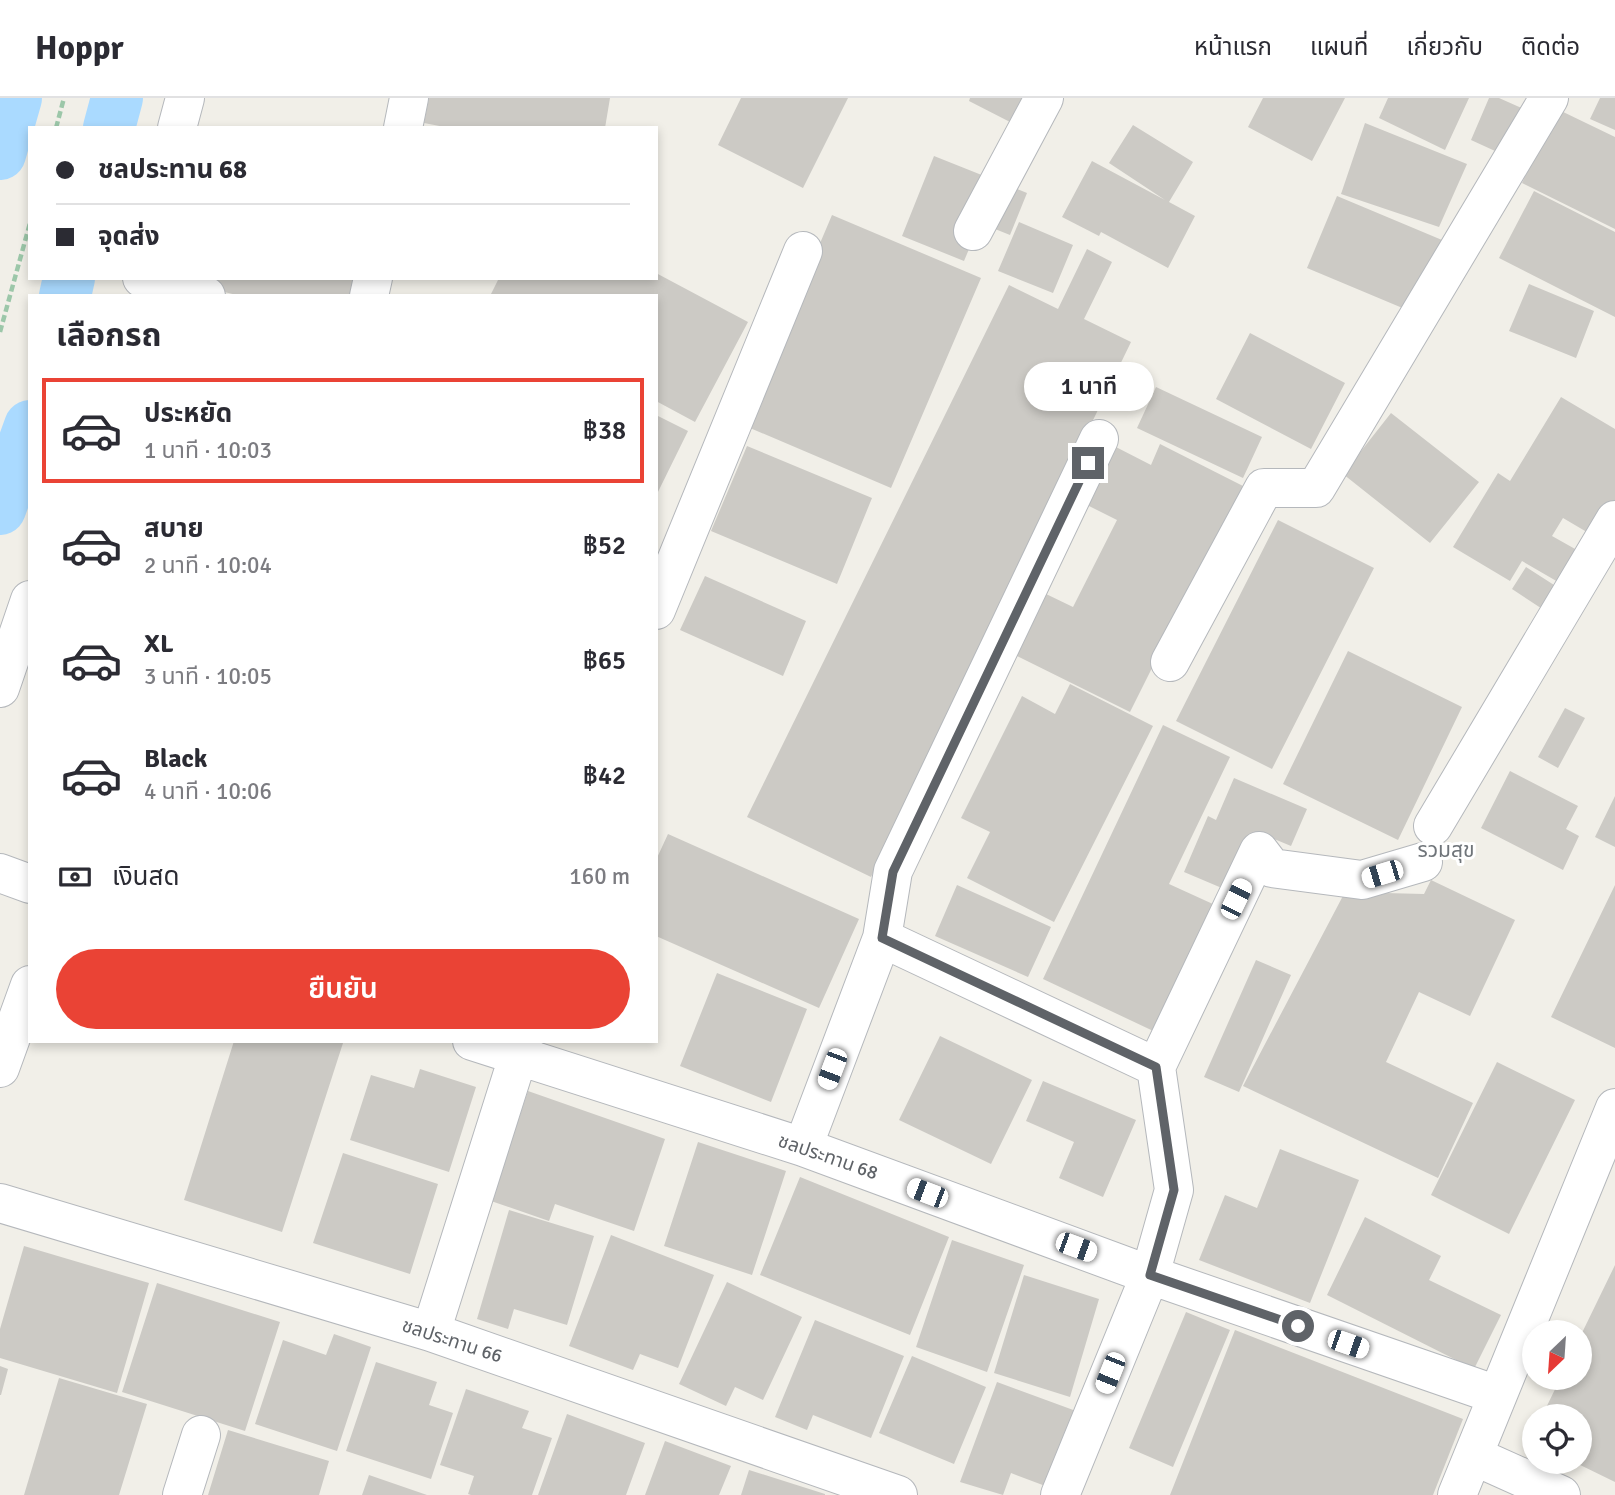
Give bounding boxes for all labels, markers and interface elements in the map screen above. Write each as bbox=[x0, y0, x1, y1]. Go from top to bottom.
text: Hoppr bbox=[35, 28, 124, 69]
text: หน้าแรก bbox=[1194, 32, 1272, 62]
text: แผนที่ bbox=[1310, 32, 1368, 62]
text: เกี่ยวกับ bbox=[1406, 32, 1483, 62]
text: ติดต่อ bbox=[1521, 32, 1580, 62]
text: ชลประทาน 68 bbox=[98, 154, 247, 186]
text: จุดส่ง bbox=[98, 221, 160, 253]
text: เลือกรถ bbox=[56, 316, 161, 355]
callout: 1 นาที bbox=[1023, 362, 1153, 410]
text: 1 นาที bbox=[1061, 372, 1117, 401]
text: ประหยัด bbox=[144, 398, 232, 430]
icon: car bbox=[60, 399, 123, 462]
text: ฿38 bbox=[583, 415, 626, 447]
text: 1 นาที · 10:03 bbox=[144, 436, 272, 465]
route end bbox=[1072, 447, 1104, 479]
text: สบาย bbox=[144, 513, 204, 545]
icon: car bbox=[60, 514, 123, 577]
text: ฿52 bbox=[583, 530, 626, 562]
text: 2 นาที · 10:04 bbox=[144, 551, 272, 580]
text: XL bbox=[144, 628, 174, 660]
icon: car bbox=[60, 629, 123, 692]
text: ฿65 bbox=[583, 645, 626, 677]
text: 3 นาที · 10:05 bbox=[144, 662, 272, 691]
text: Black bbox=[144, 743, 207, 775]
icon: car bbox=[60, 744, 123, 807]
text: ฿42 bbox=[583, 760, 626, 792]
text: 4 นาที · 10:06 bbox=[144, 777, 272, 806]
district label: รวมสุข bbox=[1418, 837, 1474, 863]
icon: cash bbox=[56, 858, 94, 896]
car bbox=[1359, 858, 1406, 890]
text: เงินสด bbox=[112, 861, 179, 893]
text: 160 m bbox=[569, 862, 630, 891]
car bbox=[1218, 876, 1255, 922]
button: ยืนยัน bbox=[56, 949, 630, 1029]
car bbox=[815, 1046, 850, 1092]
street label: ชลประทาน 68 bbox=[775, 1129, 881, 1185]
car bbox=[904, 1176, 951, 1210]
car bbox=[1053, 1230, 1100, 1264]
route start bbox=[1282, 1310, 1314, 1342]
street label: ชลประทาน 66 bbox=[399, 1313, 505, 1369]
north arrow bbox=[1522, 1320, 1592, 1390]
map controls bbox=[1522, 1320, 1592, 1474]
car bbox=[1325, 1327, 1372, 1361]
car bbox=[1093, 1350, 1128, 1396]
button: locate bbox=[1522, 1404, 1592, 1474]

